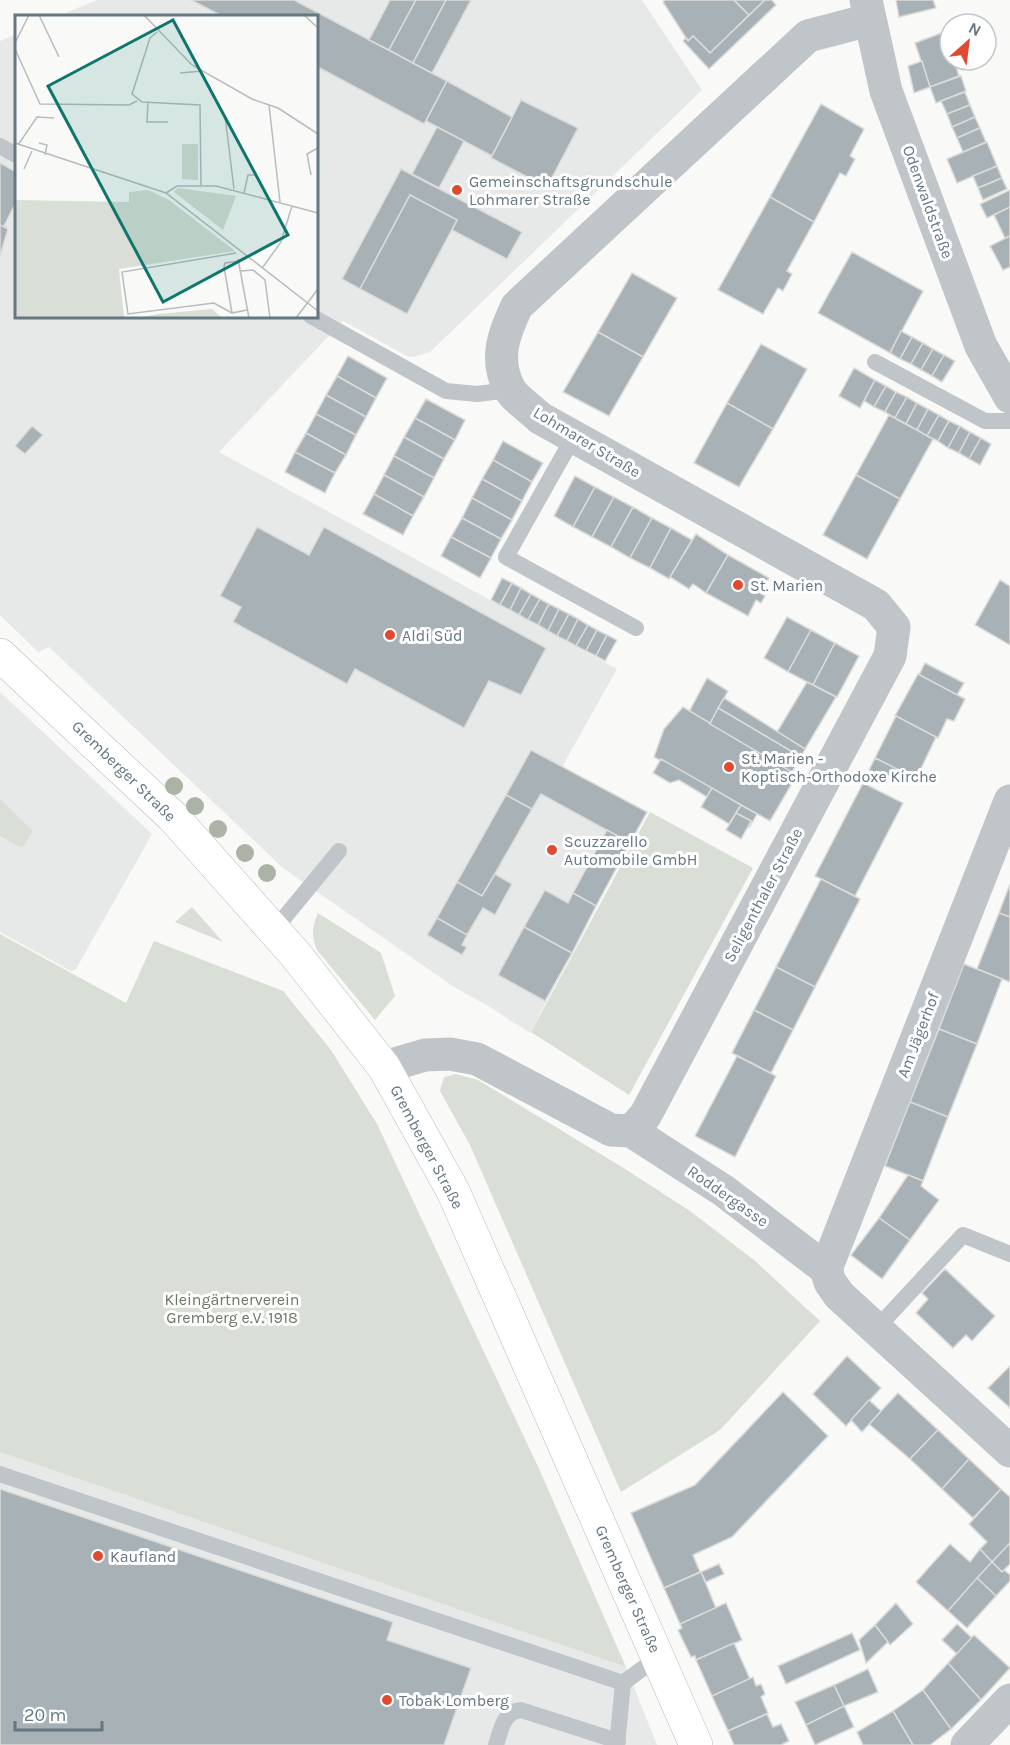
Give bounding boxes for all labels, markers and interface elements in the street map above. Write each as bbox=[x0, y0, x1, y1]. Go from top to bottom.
north arrow bbox=[938, 12, 998, 72]
inset map bbox=[15, 15, 318, 318]
text: N bbox=[965, 18, 984, 40]
street label: Odenwaldstraße bbox=[899, 143, 957, 261]
place label: Gemeinschaftsgrundschule Lohmarer Straße bbox=[469, 172, 673, 209]
marker: Gemeinschaftsgrundschule Lohmarer Straße bbox=[450, 183, 464, 197]
street label: Lohmarer Straße bbox=[530, 403, 644, 481]
place label: St. Marien bbox=[750, 576, 823, 595]
marker: St. Marien bbox=[731, 578, 745, 592]
place label: Aldi Süd bbox=[402, 626, 463, 645]
marker: Aldi Süd bbox=[383, 628, 397, 642]
street label: Gremberger Straße bbox=[68, 716, 180, 826]
place label: St. Marien - Koptisch-Orthodoxe Kirche bbox=[741, 749, 937, 786]
marker: St. Marien - Koptisch-Orthodoxe Kirche bbox=[722, 760, 736, 774]
street label: Seligenthaler Straße bbox=[720, 825, 806, 965]
place label: Scuzzarello Automobile GmbH bbox=[564, 832, 698, 869]
marker: Scuzzarello Automobile GmbH bbox=[545, 843, 559, 857]
street label: Am Jägerhof bbox=[893, 989, 943, 1080]
street label: Gremberger Straße bbox=[386, 1082, 468, 1212]
street label: Roddergasse bbox=[684, 1161, 772, 1231]
park label: Kleingärtnerverein Gremberg e.V. 1918 bbox=[165, 1290, 299, 1327]
street label: Gremberger Straße bbox=[591, 1522, 665, 1656]
place label: Kaufland bbox=[110, 1547, 176, 1566]
marker: Kaufland bbox=[91, 1549, 105, 1563]
place label: Tobak Lomberg bbox=[399, 1691, 509, 1710]
marker: Tobak Lomberg bbox=[380, 1693, 394, 1707]
scale bar bbox=[15, 1694, 102, 1732]
text: 20 m bbox=[24, 1704, 66, 1726]

